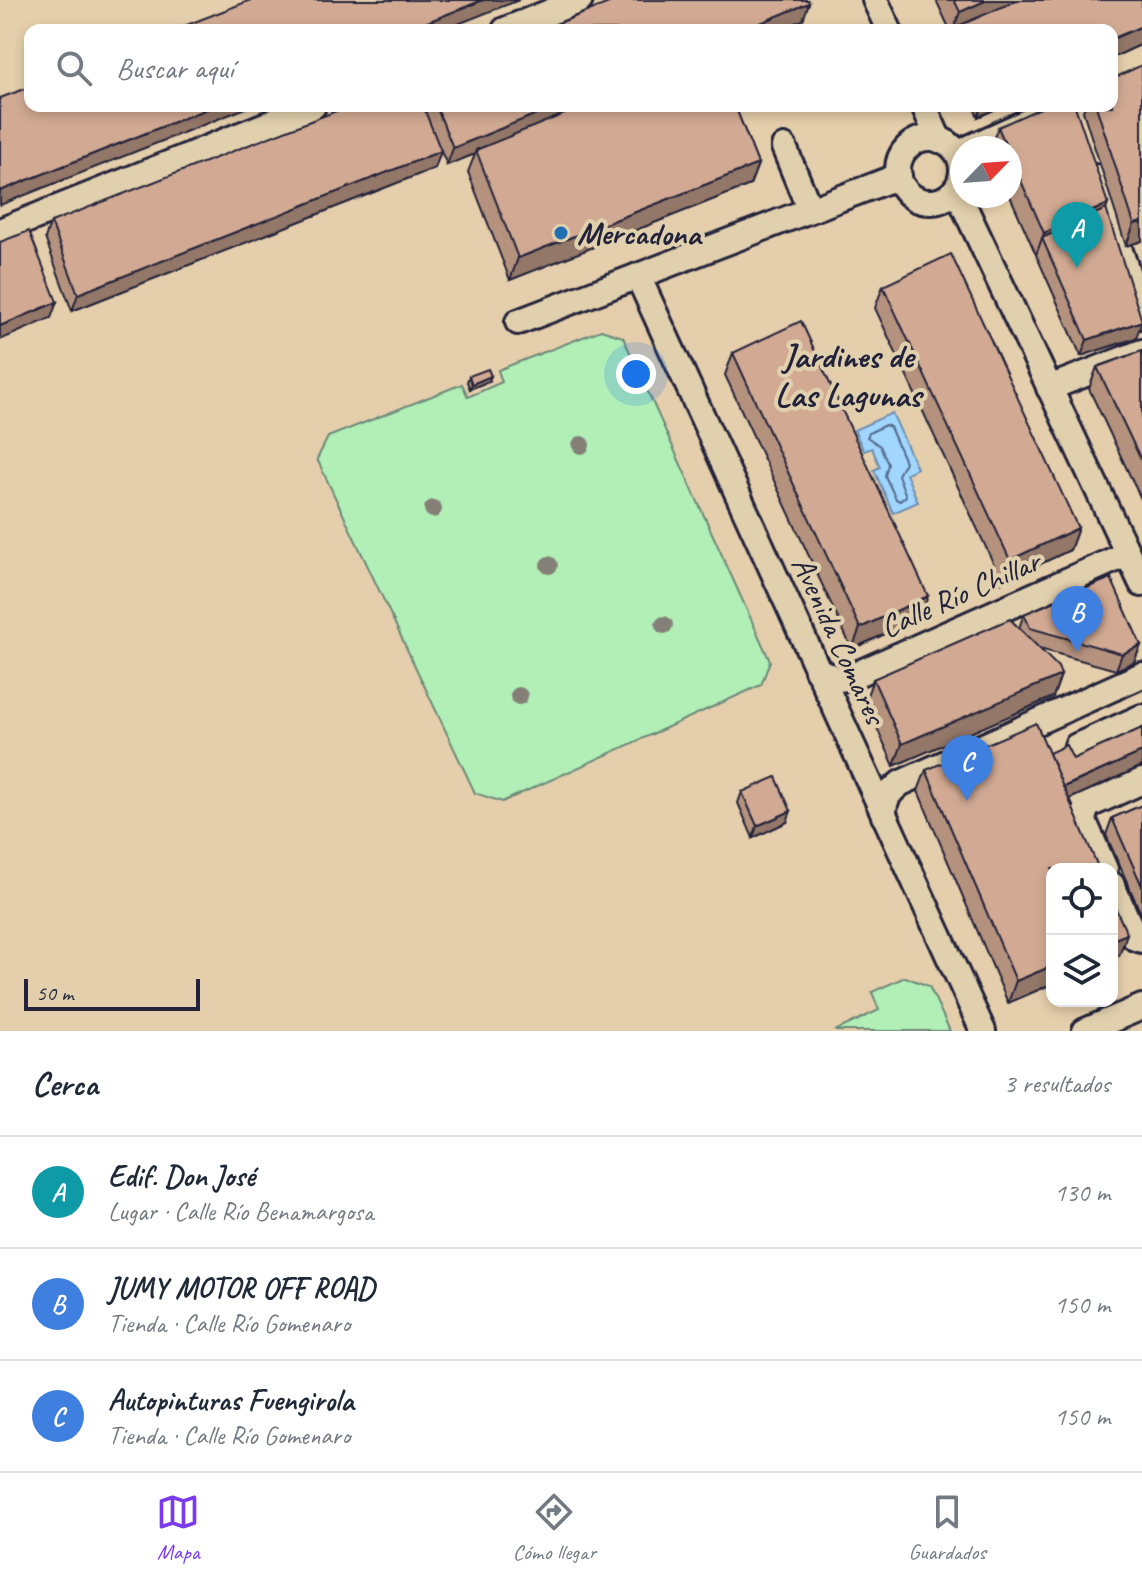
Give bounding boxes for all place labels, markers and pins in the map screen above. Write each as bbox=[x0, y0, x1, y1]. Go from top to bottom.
pin: A bbox=[1051, 202, 1103, 268]
place label: Mercadona bbox=[577, 213, 703, 254]
marker: Mercadona bbox=[552, 224, 570, 242]
pin: B bbox=[1051, 586, 1103, 652]
pin: C bbox=[941, 735, 993, 801]

